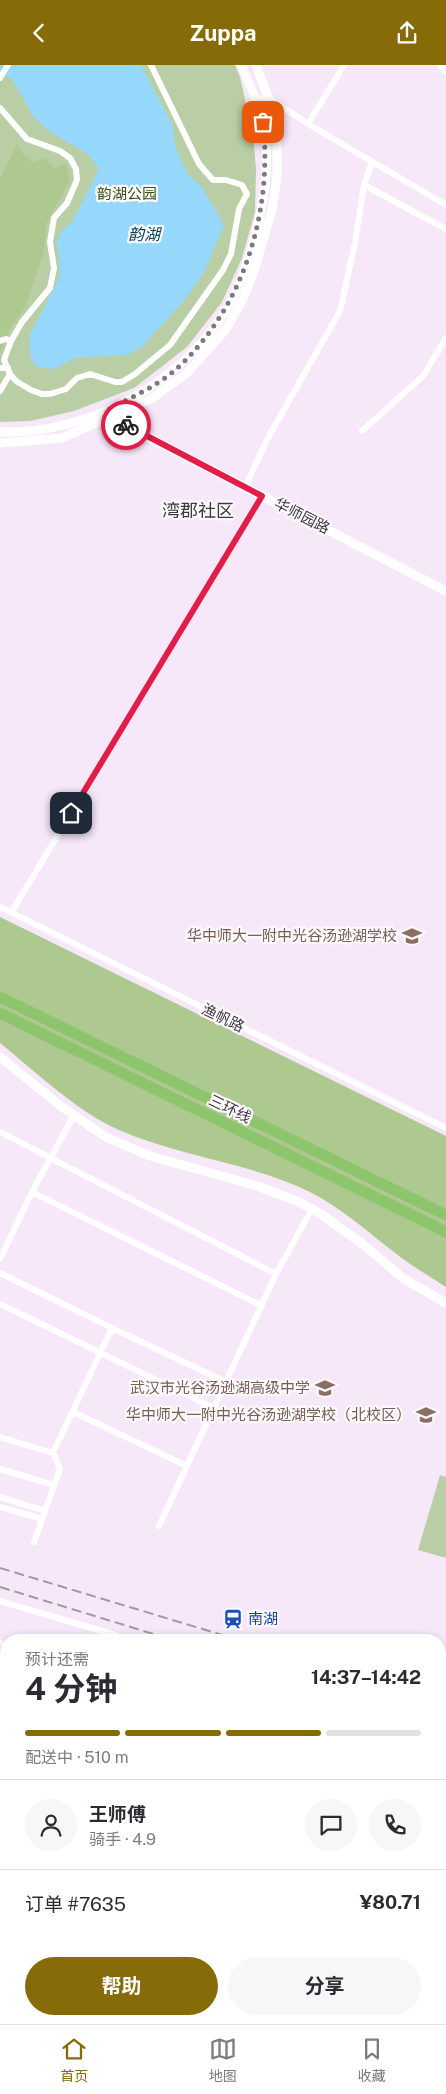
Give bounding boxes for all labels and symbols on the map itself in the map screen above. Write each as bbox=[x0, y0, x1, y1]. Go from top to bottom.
pin bbox=[242, 101, 284, 143]
park label: 韵湖公园 bbox=[97, 185, 157, 202]
water label: 韵湖 bbox=[128, 225, 163, 244]
courier bbox=[101, 400, 151, 450]
street label: 华师园路 bbox=[272, 494, 333, 537]
district label: 湾郡社区 bbox=[162, 500, 234, 521]
pin bbox=[50, 792, 92, 834]
school or university icon: 华中师大一附中光谷汤逊湖学校 bbox=[401, 925, 423, 947]
place label: 华中师大一附中光谷汤逊湖学校 bbox=[187, 927, 397, 944]
street label: 渔帆路 bbox=[199, 1000, 247, 1035]
street label: 三环线 bbox=[206, 1091, 254, 1126]
school or university icon: 武汉市光谷汤逊湖高级中学 bbox=[314, 1377, 336, 1399]
place label: 武汉市光谷汤逊湖高级中学 bbox=[130, 1379, 310, 1396]
school or university icon: 华中师大一附中光谷汤逊湖学校（北校区） bbox=[415, 1404, 437, 1426]
place label: 华中师大一附中光谷汤逊湖学校（北校区） bbox=[126, 1406, 411, 1423]
station icon: 南湖 bbox=[222, 1608, 244, 1630]
place label: 南湖 bbox=[248, 1610, 278, 1627]

